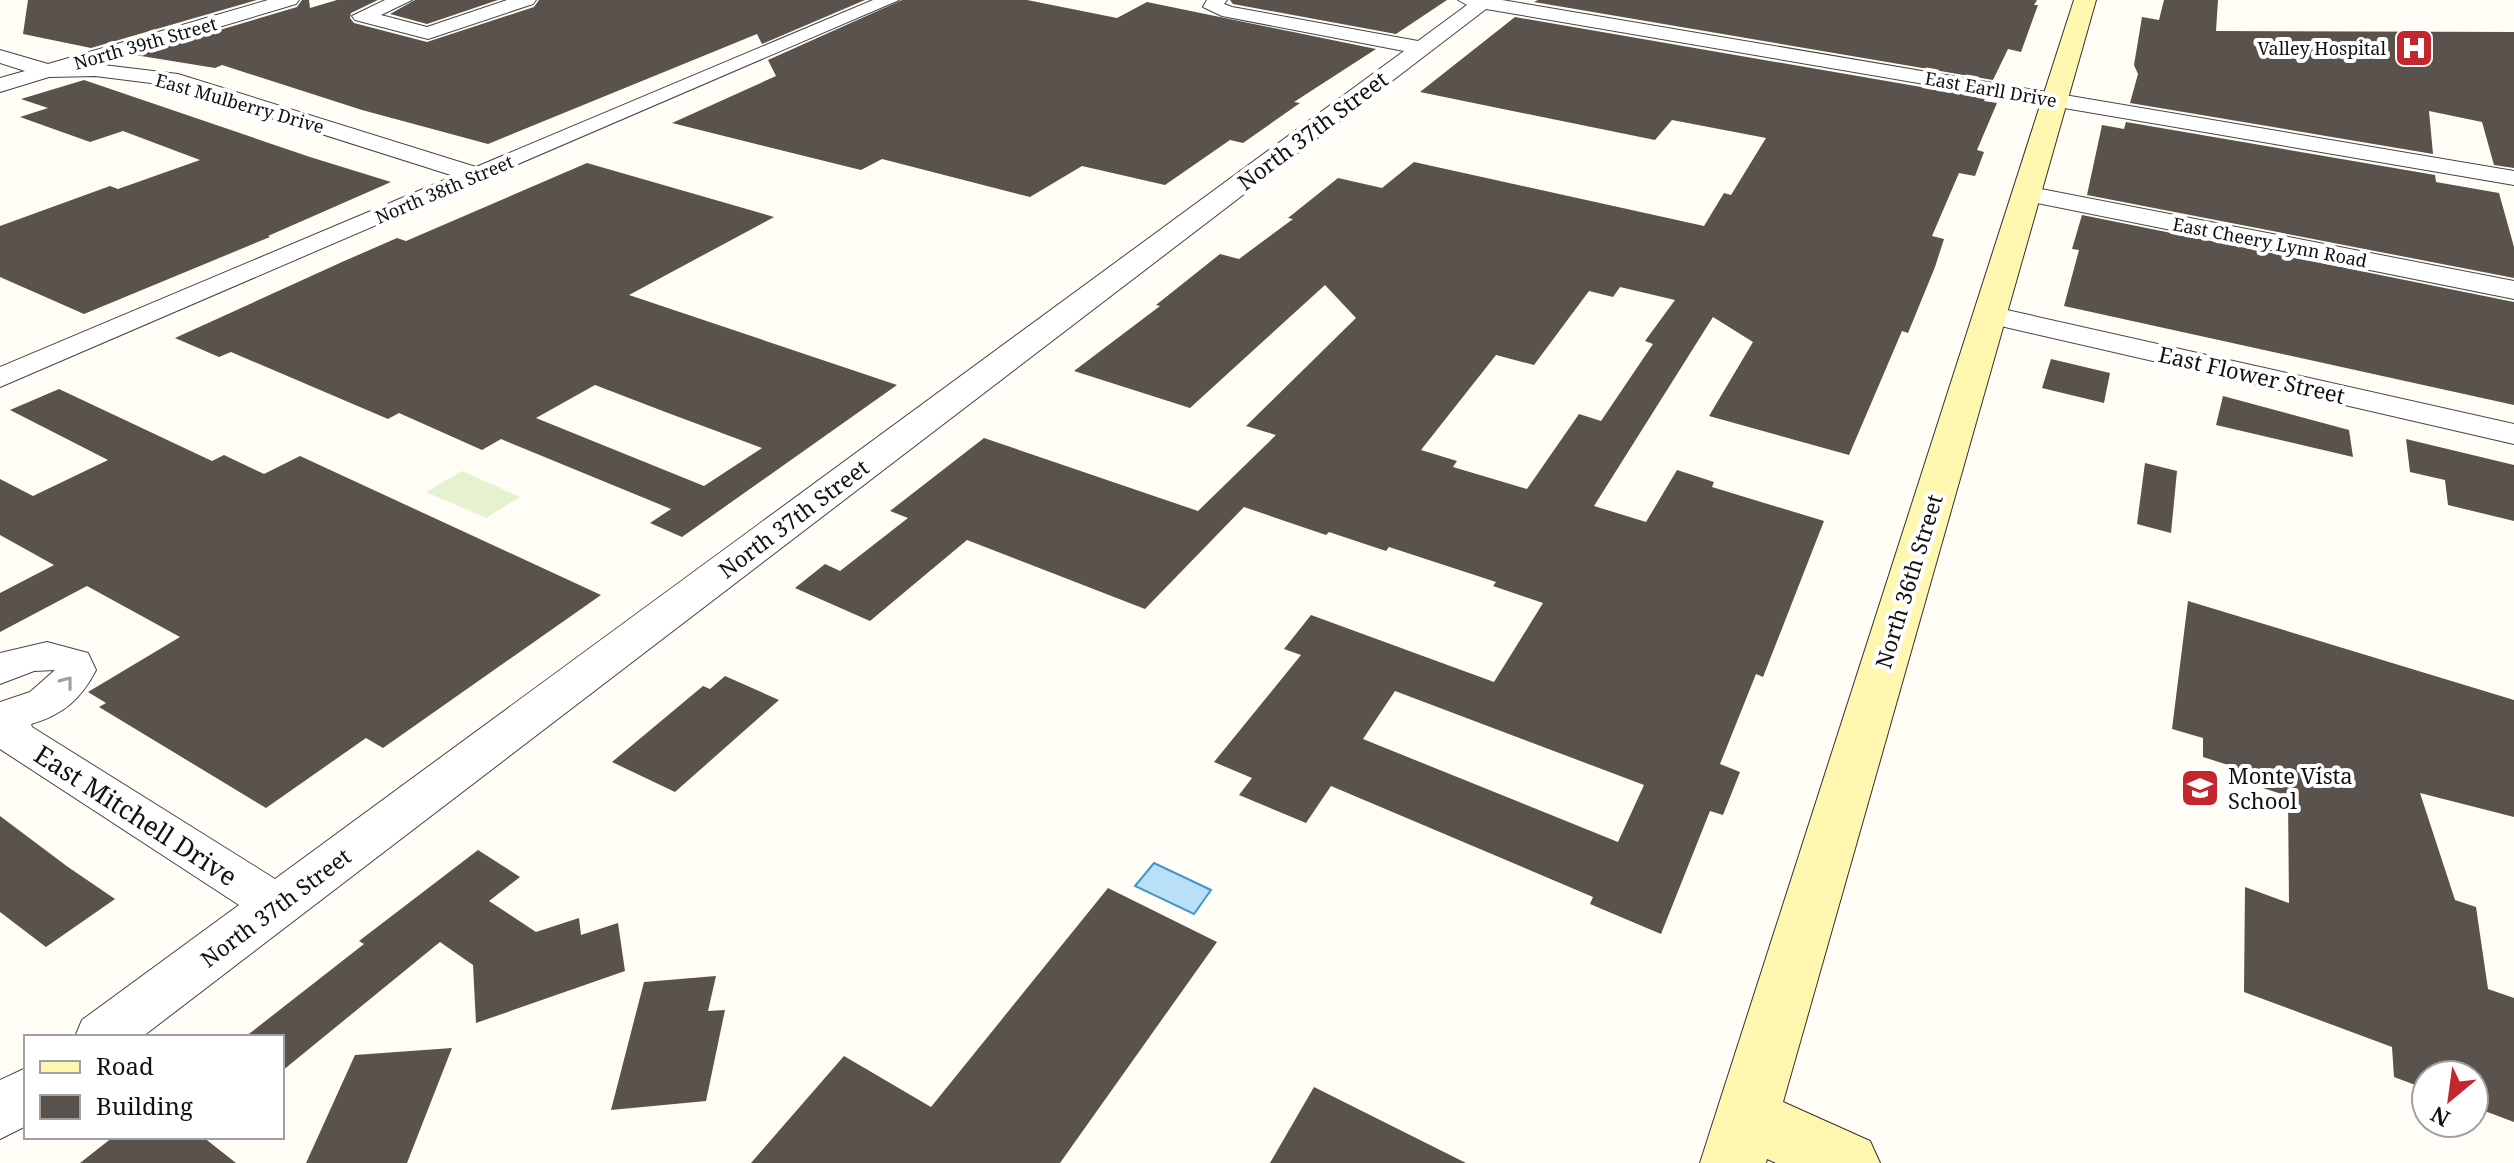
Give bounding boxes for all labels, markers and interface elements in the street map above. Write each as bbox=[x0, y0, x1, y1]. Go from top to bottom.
street label: North 39th Street bbox=[71, 11, 219, 75]
hospital icon: Valley Hospital bbox=[2393, 27, 2435, 69]
place label: Valley Hospital bbox=[2258, 36, 2386, 60]
street label: North 37th Street bbox=[1231, 64, 1393, 196]
street label: East Earll Drive bbox=[1923, 66, 2059, 112]
street label: East Mulberry Drive bbox=[153, 67, 327, 139]
street label: North 38th Street bbox=[371, 149, 517, 229]
street label: East Cheery Lynn Road bbox=[2171, 211, 2369, 273]
street label: East Flower Street bbox=[2156, 338, 2348, 410]
street label: North 37th Street bbox=[712, 452, 874, 584]
street label: North 36th Street bbox=[1867, 490, 1949, 672]
one-way arrow bbox=[57, 677, 72, 692]
street label: East Mitchell Drive bbox=[28, 736, 244, 894]
place label: Monte Vista School bbox=[2228, 760, 2353, 815]
school or university icon: Monte Vista School bbox=[2179, 767, 2221, 809]
street label: North 37th Street bbox=[194, 841, 356, 973]
legend bbox=[24, 1035, 284, 1139]
text: Road bbox=[96, 1049, 154, 1082]
north arrow bbox=[2410, 1059, 2490, 1139]
text: Building bbox=[96, 1089, 193, 1122]
text: N bbox=[2425, 1100, 2455, 1135]

